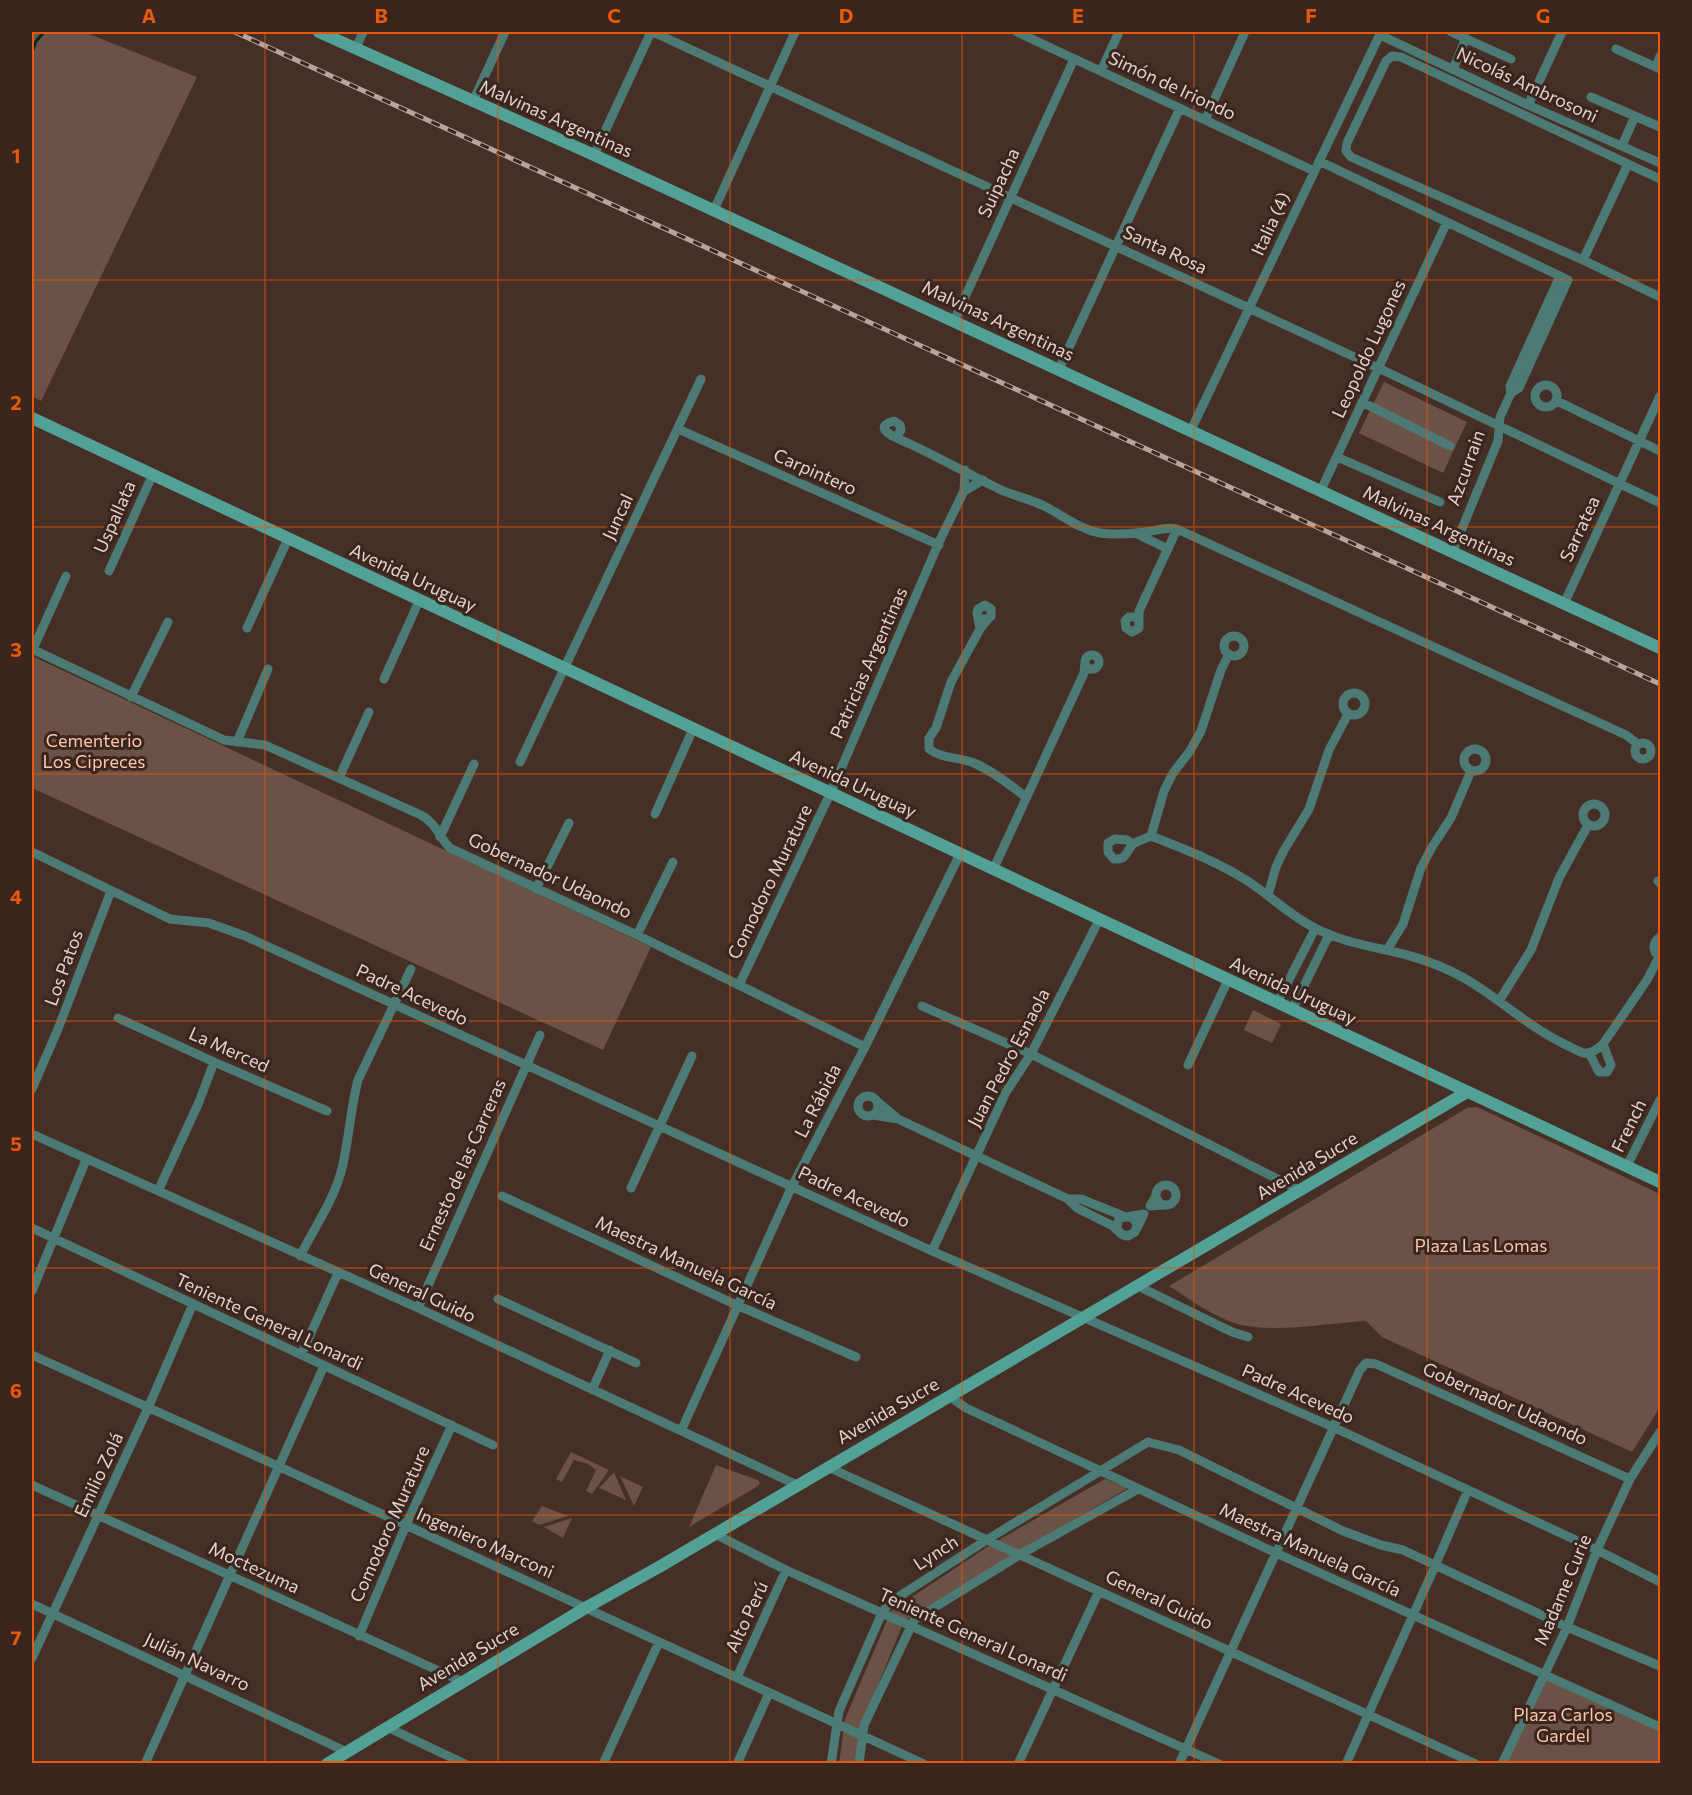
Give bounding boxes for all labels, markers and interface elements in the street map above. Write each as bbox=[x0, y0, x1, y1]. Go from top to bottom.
text: A bbox=[142, 3, 156, 27]
text: B bbox=[374, 3, 388, 27]
text: C bbox=[607, 3, 621, 27]
text: D bbox=[839, 3, 853, 27]
text: E bbox=[1072, 3, 1084, 27]
text: F bbox=[1305, 3, 1317, 27]
text: G bbox=[1536, 3, 1550, 27]
street label: Nicolás Ambrosoni bbox=[1453, 42, 1602, 127]
street label: Simón de Iriondo bbox=[1105, 46, 1240, 124]
street label: Malvinas Argentinas bbox=[476, 74, 636, 162]
text: 1 bbox=[11, 143, 21, 167]
street label: Suipacha bbox=[973, 144, 1024, 221]
street label: Italia (4) bbox=[1246, 188, 1294, 259]
street label: Santa Rosa bbox=[1120, 220, 1211, 278]
street label: Malvinas Argentinas bbox=[919, 275, 1078, 365]
street label: Leopoldo Lugones bbox=[1326, 276, 1410, 421]
text: 2 bbox=[10, 390, 22, 414]
street label: Azcurrain bbox=[1441, 427, 1489, 508]
street label: Carpintero bbox=[770, 443, 860, 499]
street label: Uspallata bbox=[88, 477, 140, 556]
street label: Malvinas Argentinas bbox=[1360, 480, 1519, 570]
street label: Juncal bbox=[597, 490, 637, 543]
street label: Sarratea bbox=[1554, 492, 1604, 565]
street label: Avenida Uruguay bbox=[347, 538, 480, 616]
street label: Patricias Argentinas bbox=[825, 583, 911, 742]
text: 3 bbox=[10, 637, 22, 661]
park label: Cementerio Los Cipreces bbox=[42, 729, 146, 772]
street label: Avenida Uruguay bbox=[787, 744, 920, 822]
street label: Comodoro Murature bbox=[722, 801, 816, 962]
street label: Gobernador Udaondo bbox=[465, 828, 636, 923]
text: 4 bbox=[10, 884, 22, 908]
street label: Los Patos bbox=[39, 927, 87, 1009]
street label: Avenida Uruguay bbox=[1227, 951, 1360, 1029]
street label: Padre Acevedo bbox=[353, 959, 472, 1030]
street label: Juan Pedro Esnaola bbox=[962, 985, 1054, 1131]
street label: La Merced bbox=[186, 1022, 273, 1077]
street label: La Rábida bbox=[789, 1060, 845, 1141]
street label: Ernesto de las Carreras bbox=[414, 1075, 510, 1254]
street label: French bbox=[1606, 1096, 1650, 1156]
street label: Avenida Sucre bbox=[1252, 1126, 1361, 1204]
text: 5 bbox=[10, 1131, 22, 1155]
street label: Padre Acevedo bbox=[795, 1161, 914, 1232]
street label: Maestra Manuela García bbox=[592, 1210, 781, 1314]
park label: Plaza Las Lomas bbox=[1415, 1234, 1547, 1256]
street label: General Guido bbox=[365, 1258, 480, 1327]
street label: Teniente General Lonardi bbox=[172, 1268, 367, 1374]
street label: Gobernador Udaondo bbox=[1420, 1357, 1591, 1449]
street label: Padre Acevedo bbox=[1239, 1358, 1358, 1428]
street label: Avenida Sucre bbox=[833, 1372, 942, 1448]
text: 6 bbox=[10, 1378, 22, 1402]
street label: Emilio Zolá bbox=[69, 1429, 127, 1521]
street label: Comodoro Murature bbox=[345, 1442, 434, 1605]
street label: Maestra Manuela García bbox=[1216, 1497, 1405, 1601]
street label: Ingeniero Marconi bbox=[413, 1502, 557, 1582]
street label: Lynch bbox=[909, 1530, 962, 1575]
street label: Madame Curie bbox=[1529, 1531, 1595, 1649]
street label: Moctezuma bbox=[205, 1536, 303, 1598]
street label: General Guido bbox=[1102, 1565, 1217, 1634]
street label: Alto Perú bbox=[720, 1577, 772, 1656]
street label: Teniente General Lonardi bbox=[876, 1583, 1071, 1686]
street label: Avenida Sucre bbox=[413, 1617, 522, 1695]
text: 7 bbox=[11, 1625, 22, 1649]
street label: Julián Navarro bbox=[141, 1627, 254, 1695]
park label: Plaza Carlos Gardel bbox=[1513, 1703, 1613, 1746]

